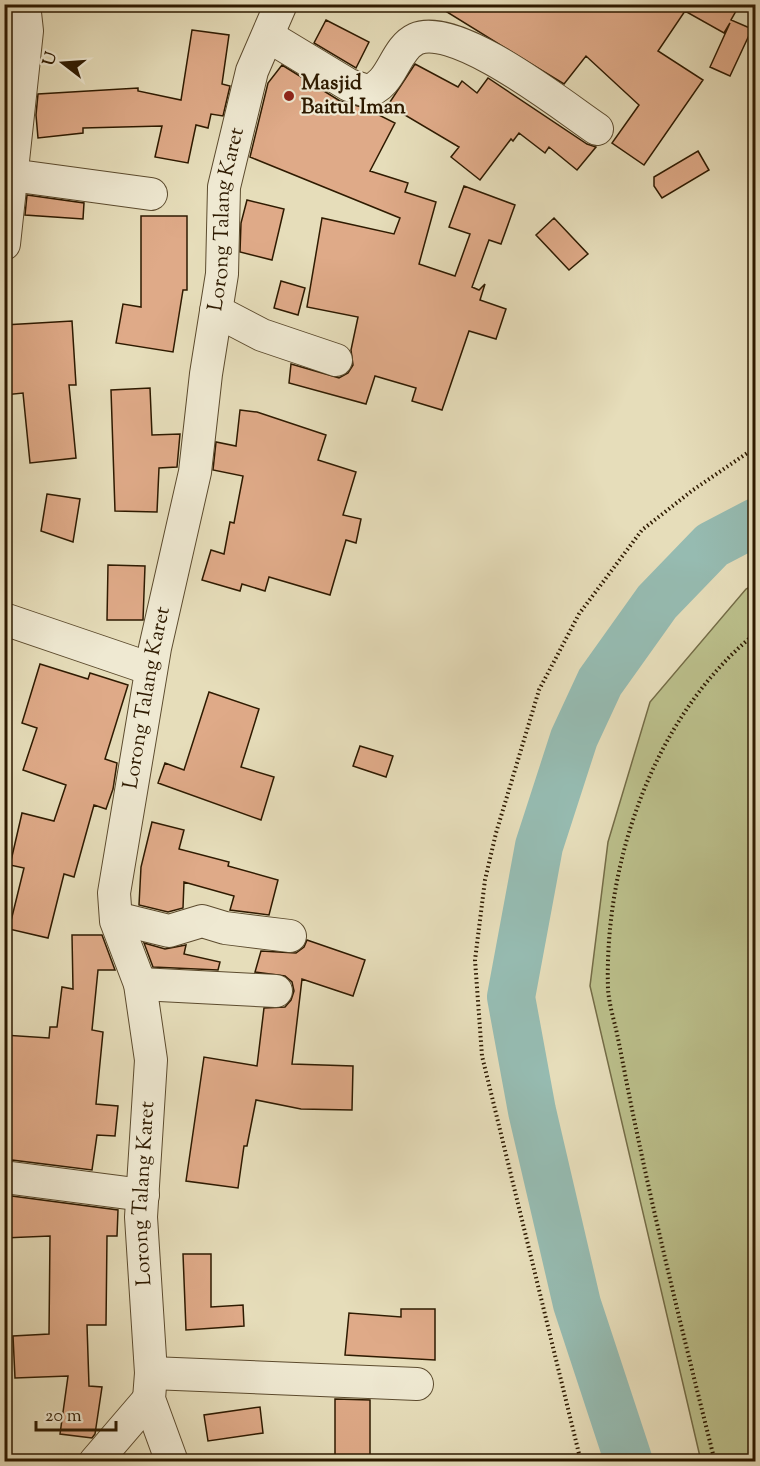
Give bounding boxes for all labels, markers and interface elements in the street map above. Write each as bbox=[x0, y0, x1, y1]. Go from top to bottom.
north arrow bbox=[33, 33, 93, 93]
text: U bbox=[38, 49, 64, 69]
place label: Masjid Baitul Iman bbox=[301, 69, 406, 123]
marker: Masjid Baitul Iman bbox=[282, 89, 296, 103]
street label: Lorong Talang Karet bbox=[201, 125, 253, 313]
street label: Lorong Talang Karet bbox=[117, 604, 179, 791]
street label: Lorong Talang Karet bbox=[126, 1100, 163, 1287]
scale bar bbox=[36, 1394, 116, 1432]
text: 20 m bbox=[45, 1404, 82, 1430]

